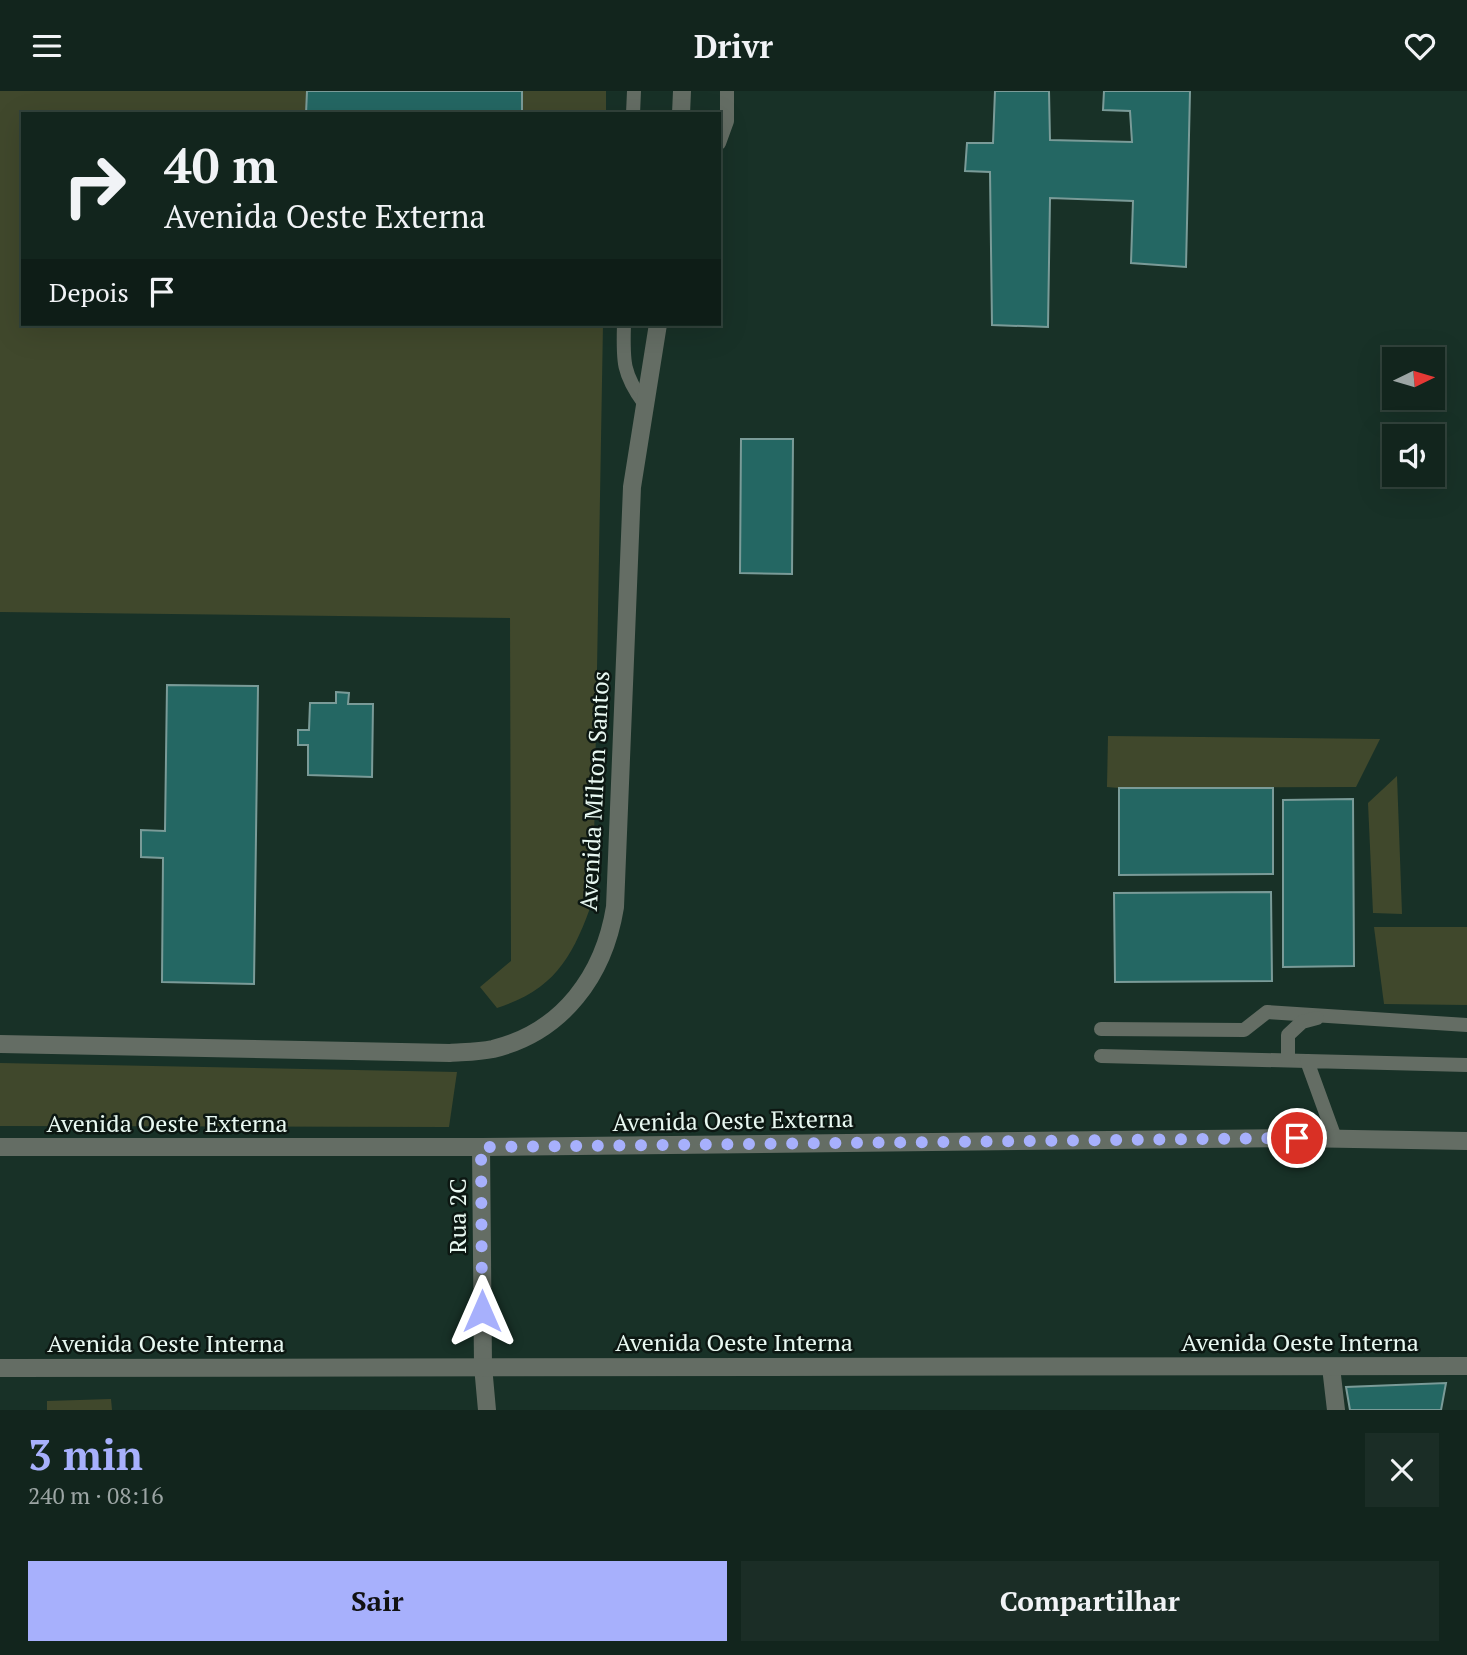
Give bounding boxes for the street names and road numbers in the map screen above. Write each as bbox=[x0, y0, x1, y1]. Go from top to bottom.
street label: Avenida Milton Santos bbox=[572, 670, 616, 912]
street label: Avenida Oeste Externa bbox=[612, 1102, 854, 1138]
street label: Avenida Oeste Externa bbox=[46, 1107, 288, 1139]
street label: Rua 2C bbox=[441, 1178, 473, 1254]
street label: Avenida Oeste Interna bbox=[615, 1326, 853, 1358]
street label: Avenida Oeste Interna bbox=[1181, 1326, 1419, 1358]
street label: Avenida Oeste Interna bbox=[47, 1327, 285, 1359]

